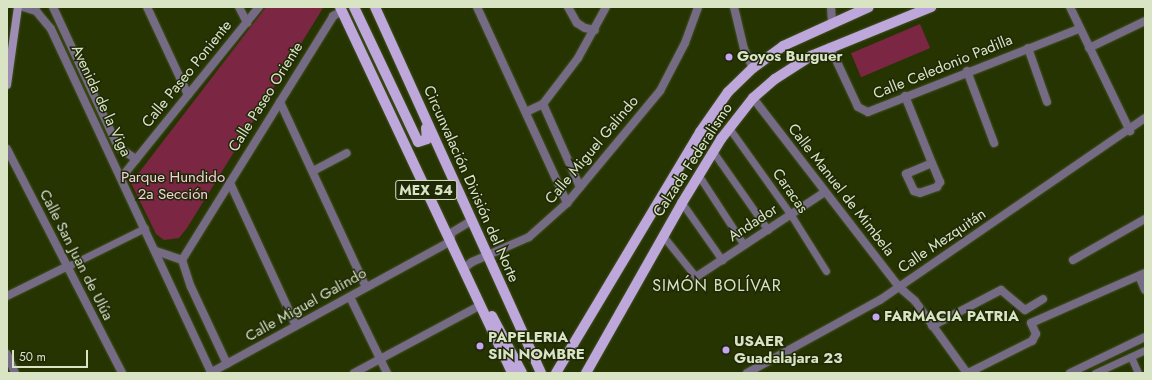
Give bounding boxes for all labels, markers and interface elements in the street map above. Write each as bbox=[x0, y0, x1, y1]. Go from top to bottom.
street label: Calle Paseo Poniente bbox=[138, 17, 236, 131]
street label: Calle Celedonio Padilla bbox=[871, 31, 1015, 103]
street label: Calle Paseo Oriente bbox=[225, 39, 307, 155]
street label: Avenida de la Viga bbox=[67, 42, 135, 160]
place label: Goyos Burguer bbox=[737, 48, 843, 66]
marker: Goyos Burguer bbox=[724, 52, 734, 62]
street label: Circunvalación División del Norte bbox=[419, 83, 523, 285]
street label: Calle Miguel Galindo bbox=[542, 92, 642, 208]
street label: Calzada Federalismo bbox=[650, 100, 736, 220]
street label: Calle Manuel de Mimbela bbox=[784, 120, 898, 260]
street label: Caracas bbox=[768, 165, 812, 217]
park label: Parque Hundido 2a Sección bbox=[121, 168, 225, 203]
road number: MEX 54 bbox=[395, 178, 457, 202]
street label: Calle San Juan de Ulúa bbox=[35, 187, 117, 323]
street label: Andador bbox=[725, 200, 781, 246]
street label: Calle Mezquitán bbox=[895, 205, 989, 277]
street label: Calle Miguel Galindo bbox=[242, 264, 370, 346]
district label: SIMÓN BOLÍVAR bbox=[652, 276, 782, 296]
place label: FARMACIA PATRIA bbox=[884, 308, 1019, 326]
marker: FARMACIA PATRIA bbox=[871, 312, 881, 322]
place label: PAPELERIA SIN NOMBRE bbox=[488, 328, 585, 363]
place label: USAER Guadalajara 23 bbox=[734, 332, 842, 367]
marker: PAPELERIA SIN NOMBRE bbox=[475, 341, 485, 351]
scale bar bbox=[14, 342, 90, 368]
marker: USAER Guadalajara 23 bbox=[721, 345, 731, 355]
text: 50 m bbox=[19, 348, 46, 366]

